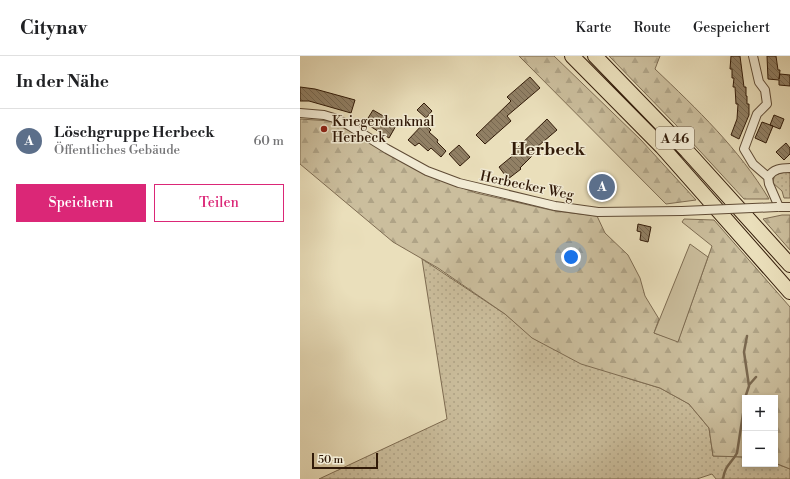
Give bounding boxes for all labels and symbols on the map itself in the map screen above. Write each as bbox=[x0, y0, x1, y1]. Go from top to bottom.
place label: Kriegerdenkmal Herbeck bbox=[332, 113, 434, 147]
marker: Kriegerdenkmal Herbeck bbox=[319, 124, 329, 134]
road number: A 46 bbox=[656, 127, 694, 149]
district label: Herbeck bbox=[511, 138, 586, 161]
street label: Herbecker Weg bbox=[478, 167, 576, 205]
pin: A bbox=[589, 172, 615, 202]
your location bbox=[561, 247, 581, 267]
scale bar bbox=[312, 451, 378, 470]

